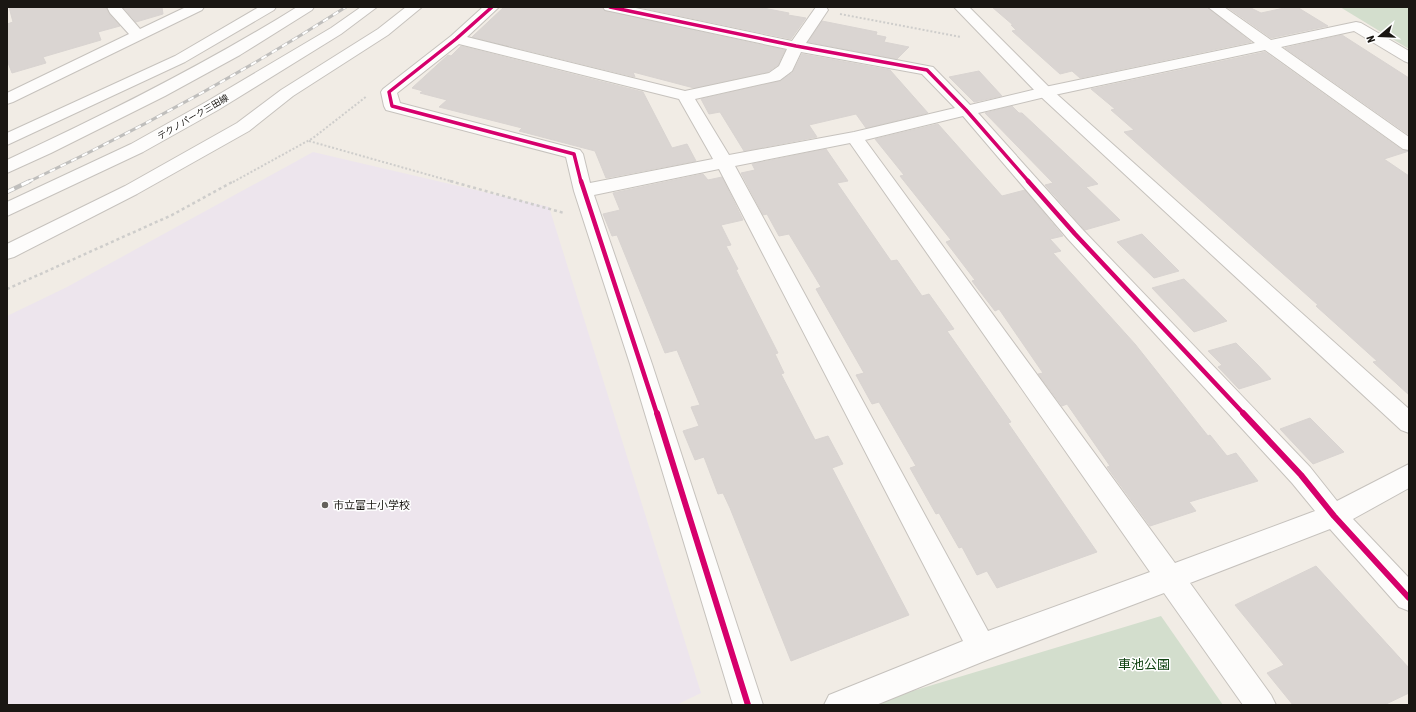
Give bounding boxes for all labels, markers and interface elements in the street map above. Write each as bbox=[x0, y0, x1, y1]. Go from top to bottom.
north arrow bbox=[1360, 16, 1400, 56]
text: N bbox=[1364, 34, 1377, 44]
street label: テクノパーク三田線 bbox=[156, 92, 231, 141]
place label: 市立富士小学校 bbox=[333, 499, 410, 511]
marker: 市立富士小学校 bbox=[320, 500, 330, 510]
park label: 車池公園 bbox=[1118, 657, 1170, 672]

